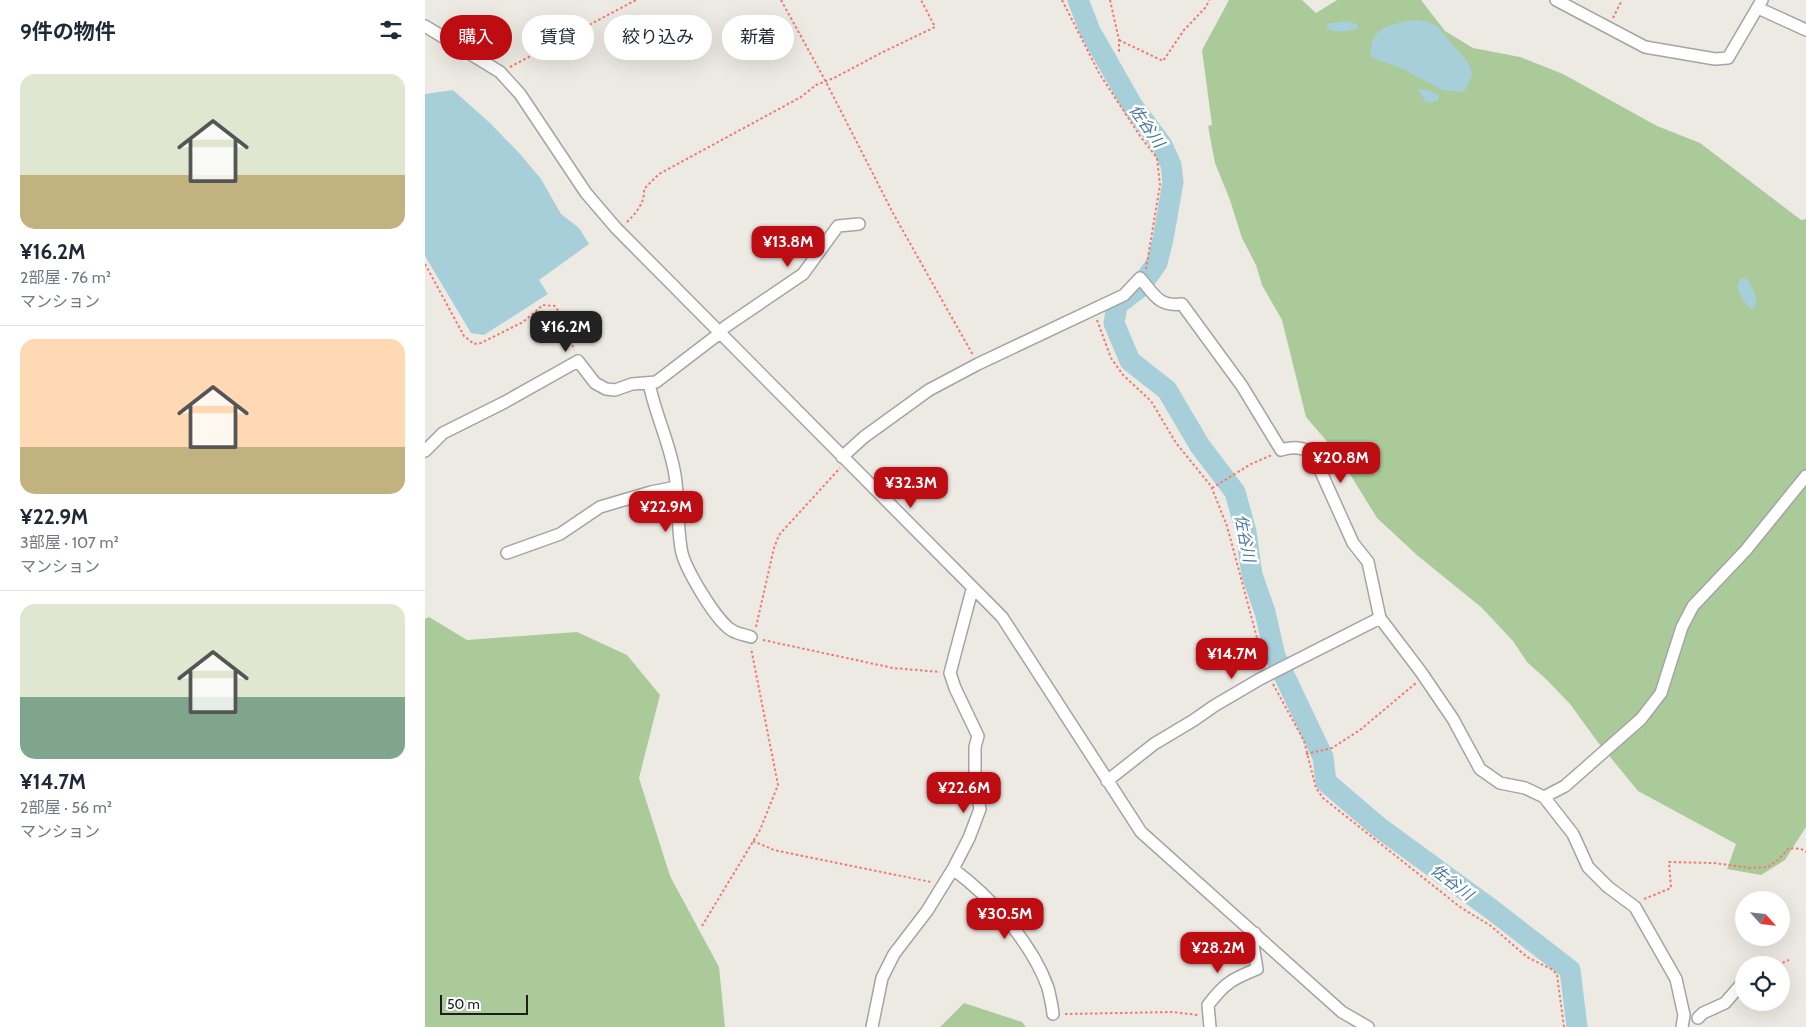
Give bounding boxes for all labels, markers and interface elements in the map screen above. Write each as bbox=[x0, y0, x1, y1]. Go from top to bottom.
chip: 購入 bbox=[440, 15, 512, 60]
chip: 賃貸 bbox=[522, 15, 594, 60]
chip: 絞り込み bbox=[604, 15, 712, 60]
chip: 新着 bbox=[722, 15, 794, 60]
icon: filters bbox=[377, 16, 405, 44]
text: 9件の物件 bbox=[20, 19, 116, 44]
water label: 佐谷川 bbox=[1125, 101, 1170, 153]
icon: home bbox=[168, 106, 258, 196]
pin: ¥13.8M bbox=[747, 226, 829, 268]
text: ¥13.8M bbox=[763, 232, 813, 251]
text: ¥16.2M bbox=[20, 239, 86, 264]
text: 2部屋 · 76 m² bbox=[20, 268, 111, 287]
text: マンション bbox=[20, 292, 100, 311]
pin: ¥16.2M bbox=[525, 310, 607, 353]
text: ¥16.2M bbox=[541, 317, 591, 336]
icon: home bbox=[168, 372, 258, 462]
pin: ¥20.8M bbox=[1300, 442, 1382, 484]
text: ¥20.8M bbox=[1313, 448, 1369, 467]
pin: ¥32.3M bbox=[870, 466, 952, 509]
text: ¥32.3M bbox=[885, 473, 937, 492]
pin: ¥22.9M bbox=[625, 490, 707, 533]
text: ¥22.9M bbox=[640, 497, 692, 516]
text: ¥22.9M bbox=[20, 504, 88, 529]
water label: 佐谷川 bbox=[1231, 513, 1259, 565]
text: 3部屋 · 107 m² bbox=[20, 533, 119, 552]
text: マンション bbox=[20, 557, 100, 576]
icon: home bbox=[168, 637, 258, 727]
pin: ¥14.7M bbox=[1191, 638, 1273, 680]
text: ¥14.7M bbox=[1207, 644, 1257, 663]
text: ¥14.7M bbox=[20, 769, 86, 794]
pin: ¥22.6M bbox=[923, 772, 1005, 814]
text: ¥22.6M bbox=[938, 778, 990, 797]
text: 2部屋 · 56 m² bbox=[20, 798, 112, 817]
text: マンション bbox=[20, 822, 100, 841]
water label: 佐谷川 bbox=[1427, 860, 1478, 905]
north arrow bbox=[1735, 891, 1790, 946]
map controls bbox=[1735, 891, 1790, 1011]
pin: ¥30.5M bbox=[964, 898, 1046, 940]
text: ¥30.5M bbox=[978, 904, 1032, 923]
pin: ¥28.2M bbox=[1177, 932, 1259, 974]
text: ¥28.2M bbox=[1191, 938, 1245, 957]
button: locate bbox=[1735, 956, 1790, 1011]
scale bar bbox=[440, 992, 527, 1015]
text: 50 m bbox=[447, 995, 480, 1013]

